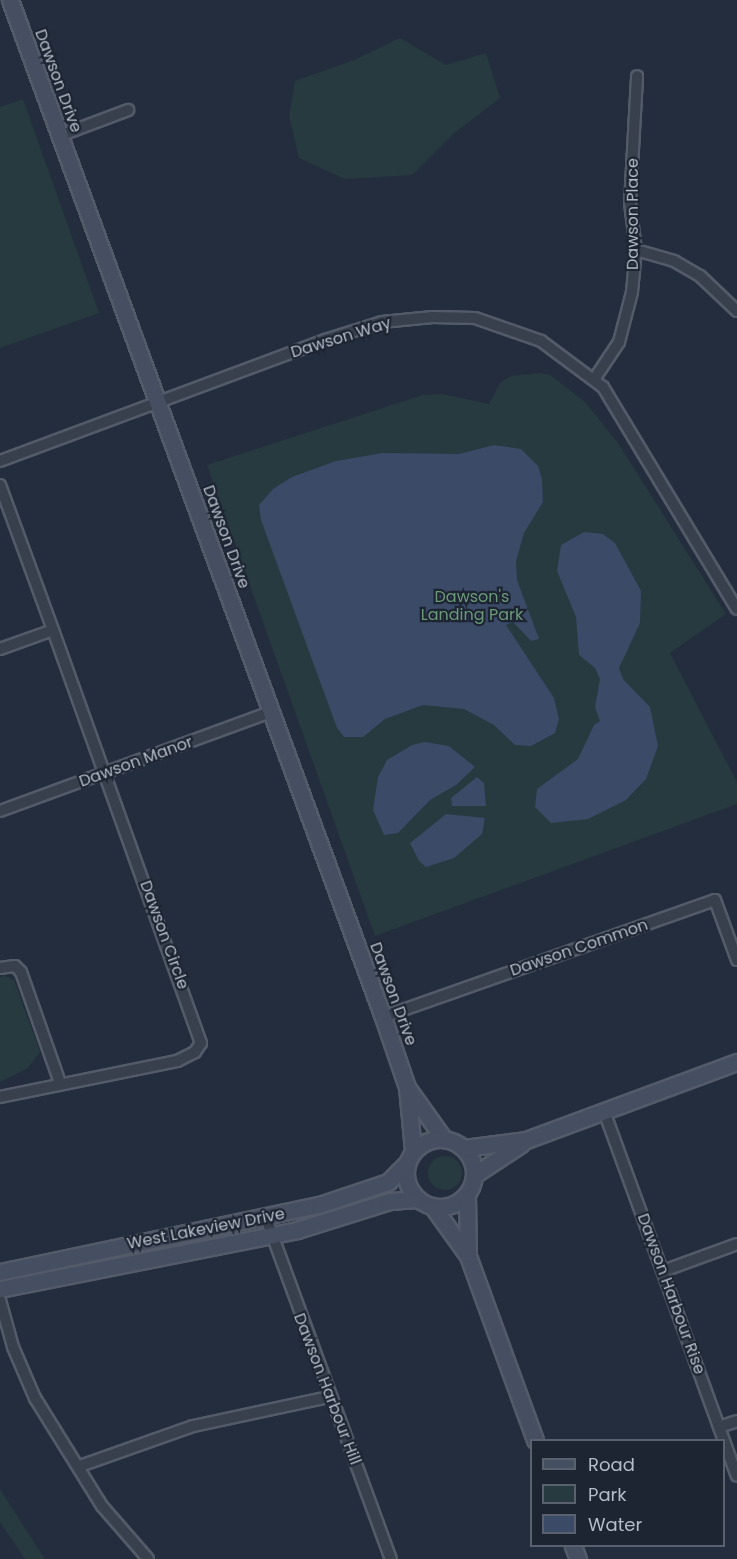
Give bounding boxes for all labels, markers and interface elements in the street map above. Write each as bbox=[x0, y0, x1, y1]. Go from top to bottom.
street label: Dawson Drive bbox=[30, 27, 86, 135]
street label: Dawson Place bbox=[623, 158, 643, 270]
street label: Dawson Way bbox=[289, 314, 393, 362]
street label: Dawson Drive bbox=[198, 483, 254, 591]
park label: Dawson's Landing Park bbox=[421, 587, 523, 625]
street label: Dawson Manor bbox=[77, 733, 195, 791]
street label: Dawson Circle bbox=[135, 878, 193, 992]
street label: Dawson Common bbox=[508, 915, 650, 981]
street label: Dawson Drive bbox=[365, 940, 421, 1048]
street label: West Lakeview Drive bbox=[126, 1204, 286, 1254]
street label: Dawson Harbour Rise bbox=[633, 1211, 709, 1377]
street label: Dawson Harbour Hill bbox=[289, 1311, 365, 1467]
legend bbox=[530, 1439, 725, 1547]
text: Road bbox=[588, 1452, 635, 1477]
text: Park bbox=[588, 1482, 627, 1507]
text: Water bbox=[588, 1512, 642, 1537]

